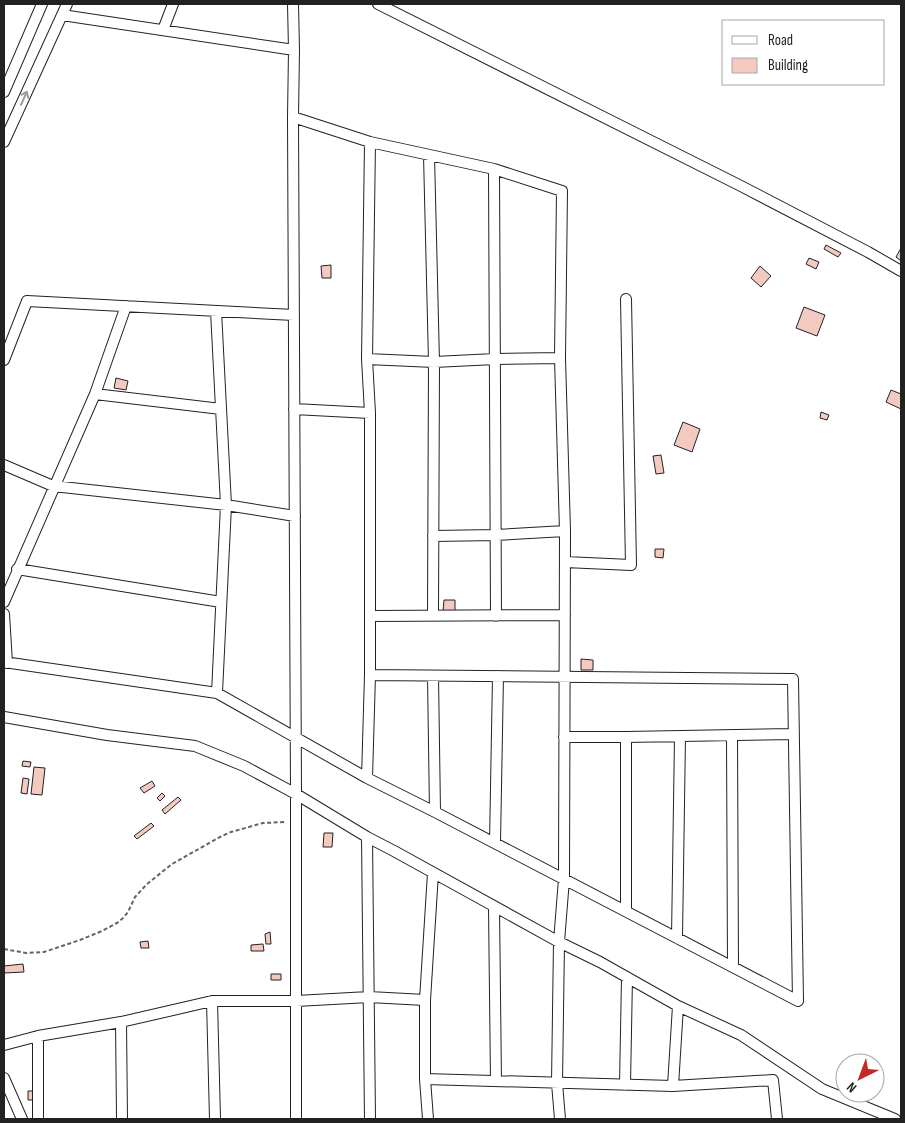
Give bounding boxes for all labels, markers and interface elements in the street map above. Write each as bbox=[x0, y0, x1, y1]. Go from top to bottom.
legend bbox=[722, 20, 885, 85]
text: Road bbox=[768, 31, 793, 50]
text: Building bbox=[768, 56, 808, 75]
one-way arrow bbox=[19, 91, 29, 106]
north arrow bbox=[835, 1053, 885, 1103]
text: N bbox=[843, 1078, 860, 1096]

